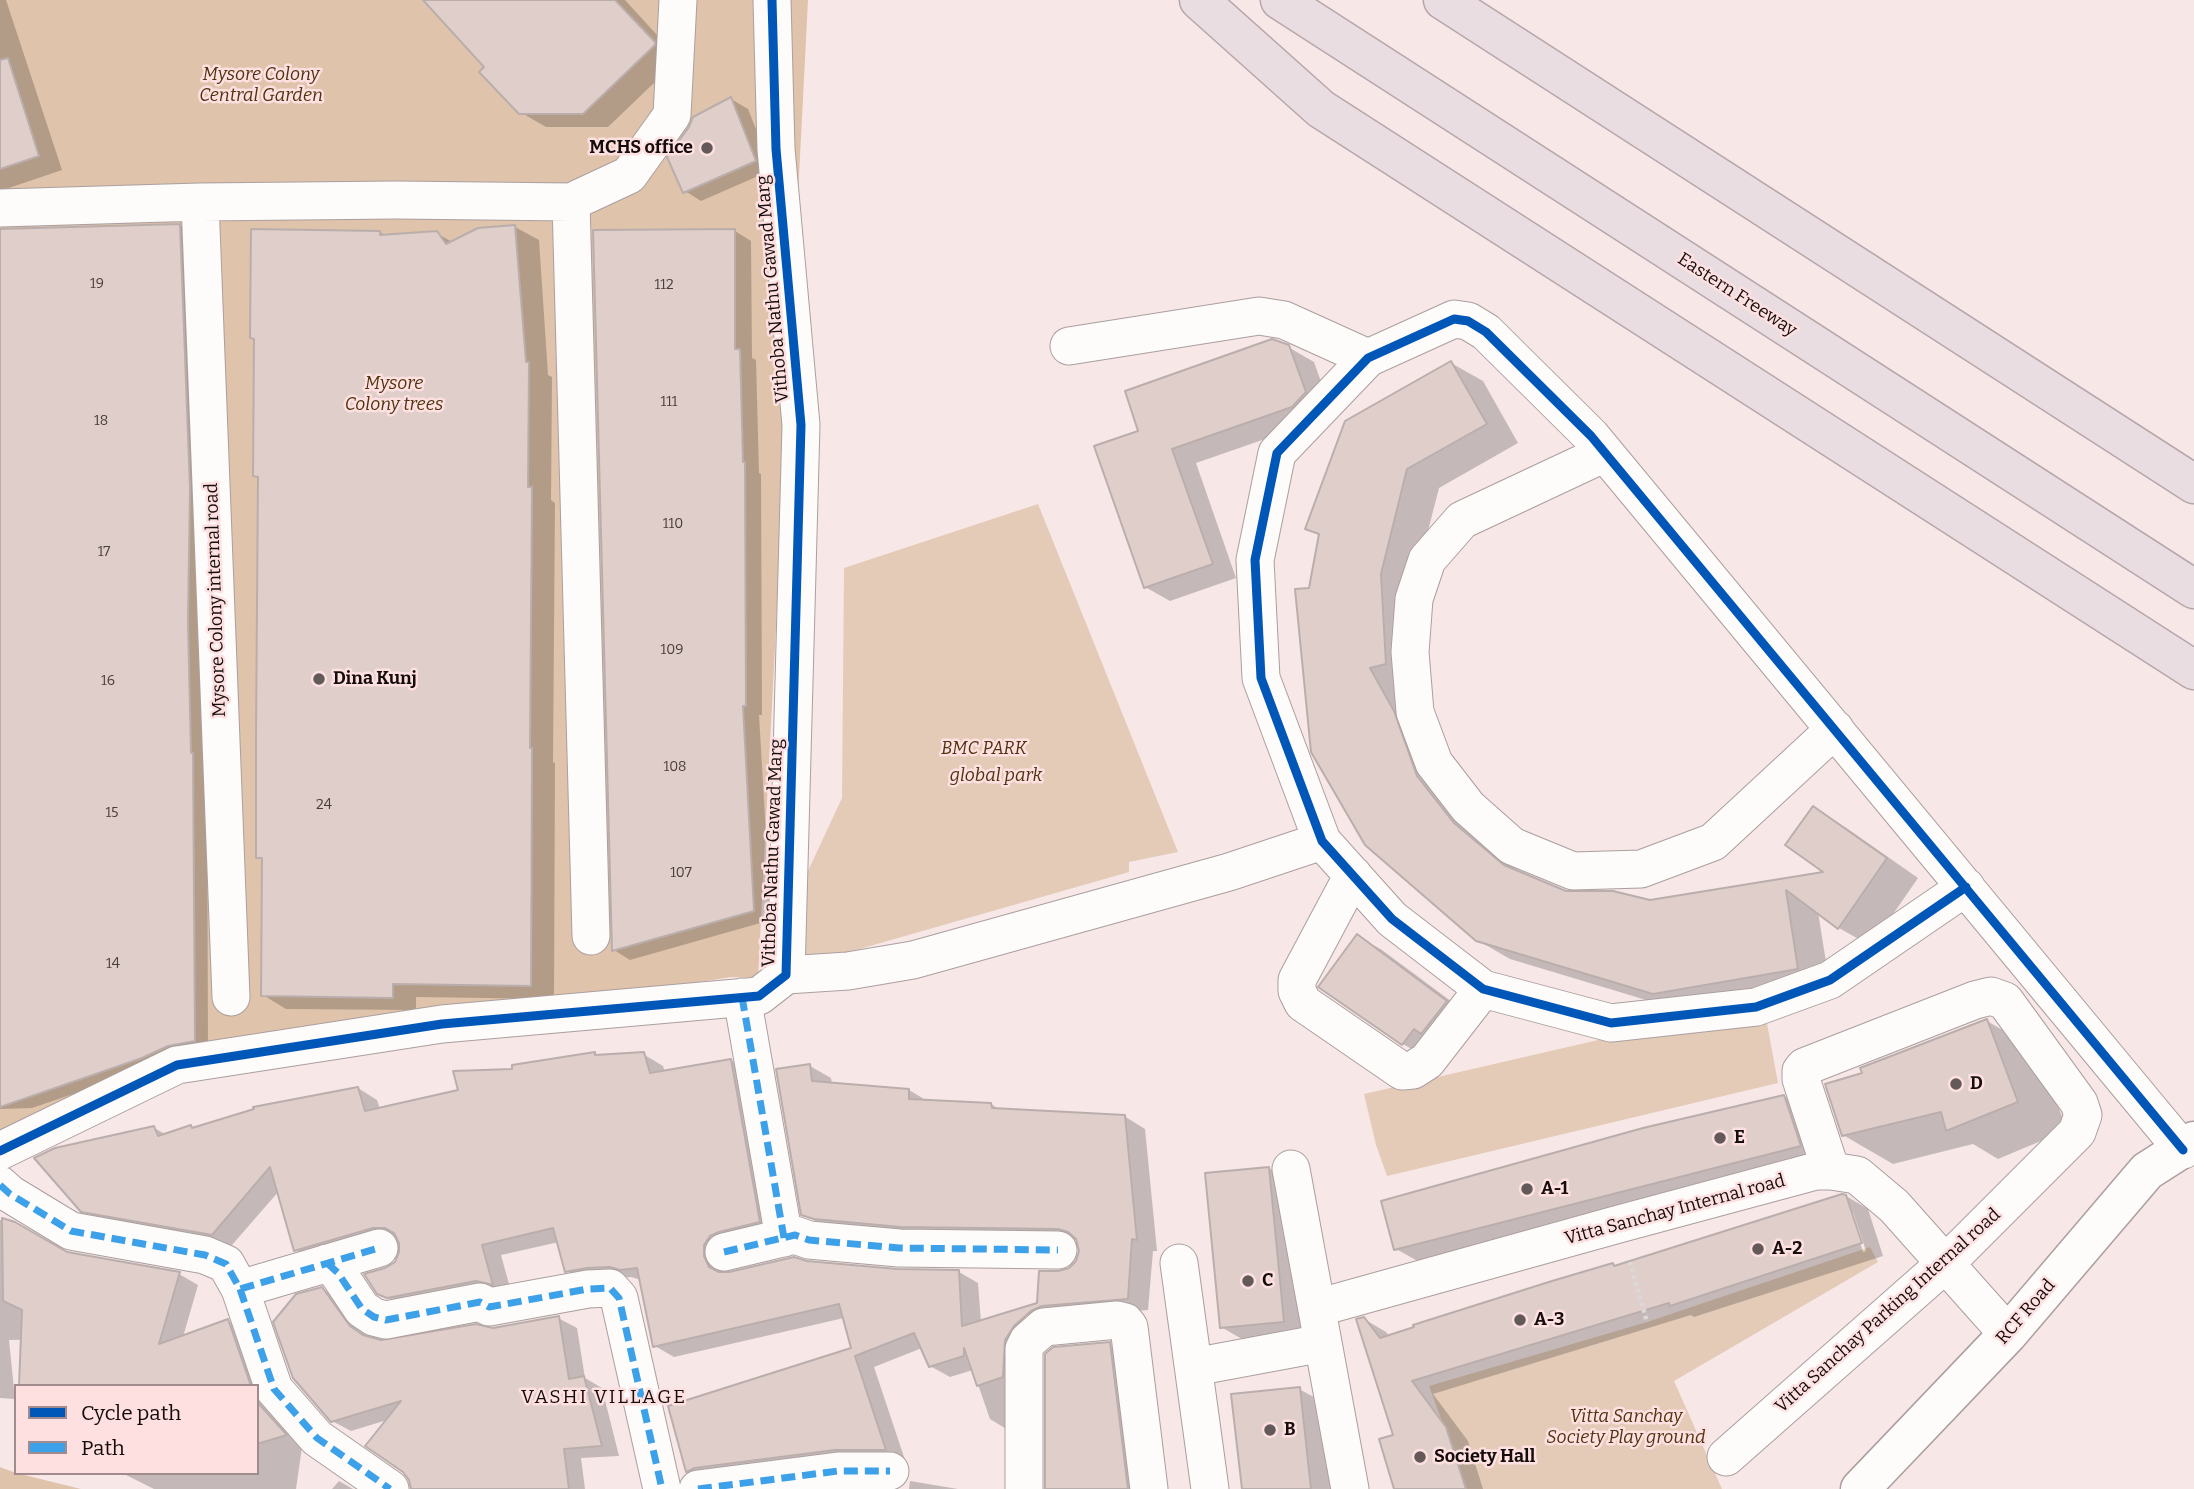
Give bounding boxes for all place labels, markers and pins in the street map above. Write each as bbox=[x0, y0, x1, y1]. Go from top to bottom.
place label: MCHS office bbox=[589, 137, 693, 159]
marker: MCHS office bbox=[699, 140, 715, 156]
place label: Dina Kunj bbox=[333, 668, 417, 690]
marker: Dina Kunj bbox=[311, 671, 327, 687]
place label: D bbox=[1970, 1073, 1983, 1095]
marker: D bbox=[1948, 1076, 1964, 1092]
place label: E bbox=[1734, 1127, 1745, 1149]
marker: E bbox=[1712, 1130, 1728, 1146]
place label: A-1 bbox=[1541, 1178, 1568, 1200]
marker: A-1 bbox=[1519, 1181, 1535, 1197]
place label: A-2 bbox=[1772, 1238, 1802, 1260]
marker: A-2 bbox=[1750, 1241, 1766, 1257]
place label: C bbox=[1262, 1270, 1273, 1292]
marker: C bbox=[1240, 1273, 1256, 1289]
place label: A-3 bbox=[1534, 1309, 1564, 1331]
marker: A-3 bbox=[1512, 1312, 1528, 1328]
place label: B bbox=[1284, 1419, 1296, 1441]
marker: B bbox=[1262, 1422, 1278, 1438]
place label: Society Hall bbox=[1434, 1446, 1535, 1468]
marker: Society Hall bbox=[1412, 1449, 1428, 1465]

